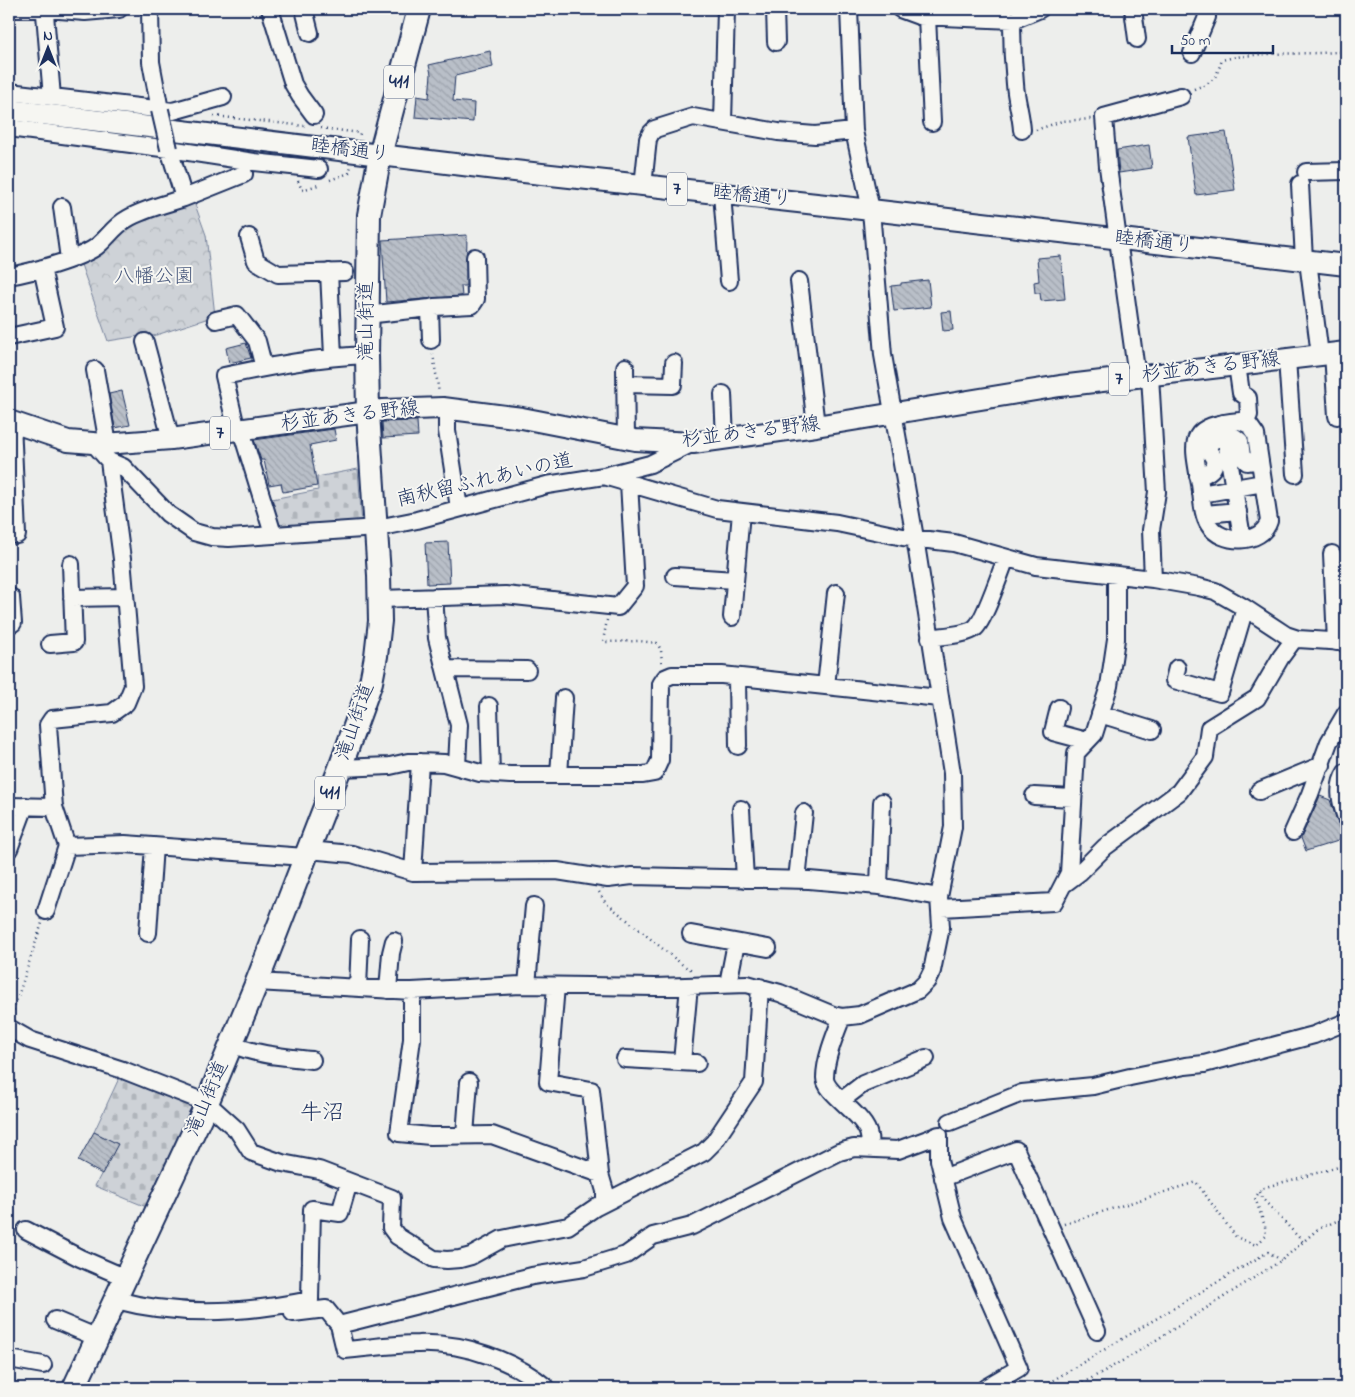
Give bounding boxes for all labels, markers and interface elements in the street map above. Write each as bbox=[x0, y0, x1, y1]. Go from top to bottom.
north arrow bbox=[22, 22, 72, 72]
scale bar bbox=[1172, 22, 1274, 54]
text: N bbox=[43, 26, 53, 47]
text: 50 m bbox=[1180, 30, 1211, 52]
road number: 411 bbox=[384, 65, 414, 98]
street label: 睦橋通り bbox=[309, 132, 391, 170]
road number: 7 bbox=[667, 172, 687, 205]
street label: 睦橋通り bbox=[711, 178, 793, 216]
street label: 睦橋通り bbox=[1113, 224, 1195, 262]
park label: 八幡公園 bbox=[114, 263, 194, 292]
street label: 滝山街道 bbox=[353, 281, 382, 361]
street label: 杉並あきる野線 bbox=[1140, 345, 1282, 391]
road number: 7 bbox=[1109, 362, 1129, 396]
street label: 杉並あきる野線 bbox=[279, 394, 421, 440]
street label: 杉並あきる野線 bbox=[680, 410, 822, 456]
road number: 7 bbox=[210, 416, 230, 449]
street label: 南秋留ふれあいの道 bbox=[394, 447, 576, 515]
street label: 滝山街道 bbox=[329, 679, 383, 765]
road number: 411 bbox=[315, 776, 345, 810]
street label: 滝山街道 bbox=[179, 1057, 237, 1141]
district label: 牛沼 bbox=[300, 1098, 344, 1130]

